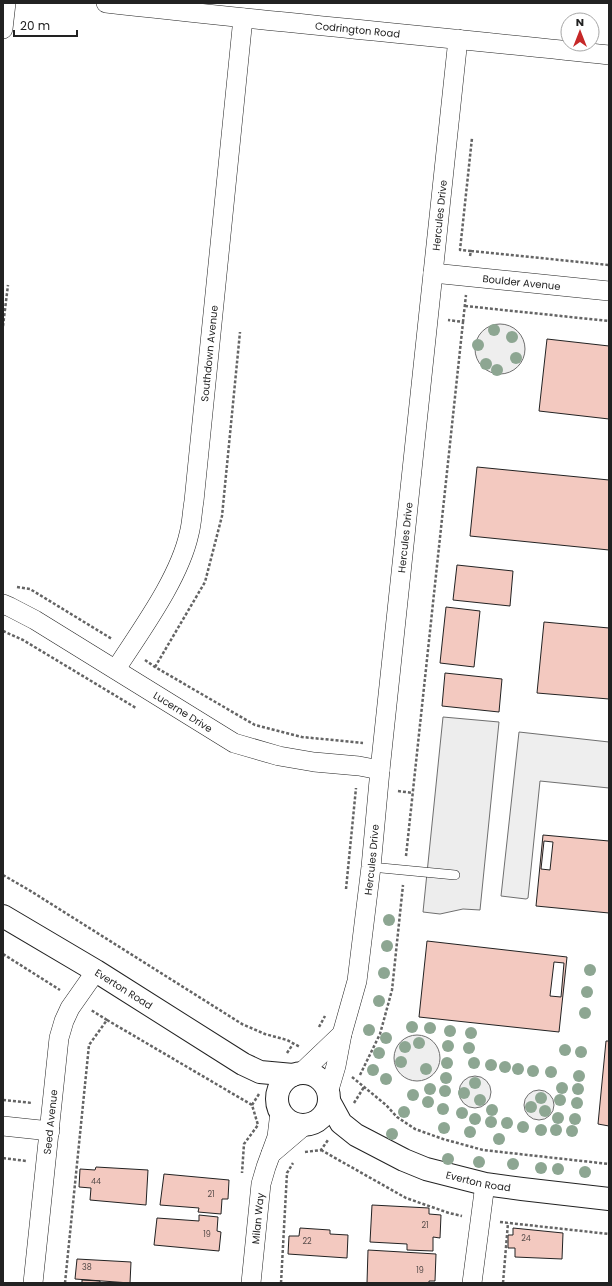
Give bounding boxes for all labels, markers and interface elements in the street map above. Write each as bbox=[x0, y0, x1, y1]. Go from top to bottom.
scale bar bbox=[14, 12, 77, 38]
north arrow bbox=[560, 12, 600, 52]
text: N bbox=[576, 14, 584, 30]
text: 20 m bbox=[20, 17, 50, 34]
street label: Codrington Road bbox=[314, 18, 401, 41]
street label: Hercules Drive bbox=[428, 179, 450, 251]
street label: Boulder Avenue bbox=[482, 271, 561, 294]
street label: Southdown Avenue bbox=[197, 304, 221, 402]
street label: Hercules Drive bbox=[394, 501, 416, 574]
street label: Lucerne Drive bbox=[151, 688, 216, 736]
street label: Hercules Drive bbox=[360, 824, 382, 896]
street label: Everton Road bbox=[92, 965, 156, 1013]
street label: Seed Avenue bbox=[39, 1089, 61, 1155]
street label: Everton Road bbox=[444, 1167, 512, 1195]
house number: 44 bbox=[91, 1176, 101, 1187]
house number: 21 bbox=[207, 1189, 215, 1200]
street label: Milan Way bbox=[247, 1192, 268, 1245]
house number: 21 bbox=[421, 1220, 429, 1231]
house number: 19 bbox=[203, 1229, 211, 1240]
house number: 24 bbox=[521, 1233, 531, 1244]
house number: 22 bbox=[302, 1236, 312, 1247]
house number: 38 bbox=[82, 1262, 92, 1273]
house number: 19 bbox=[416, 1265, 424, 1276]

